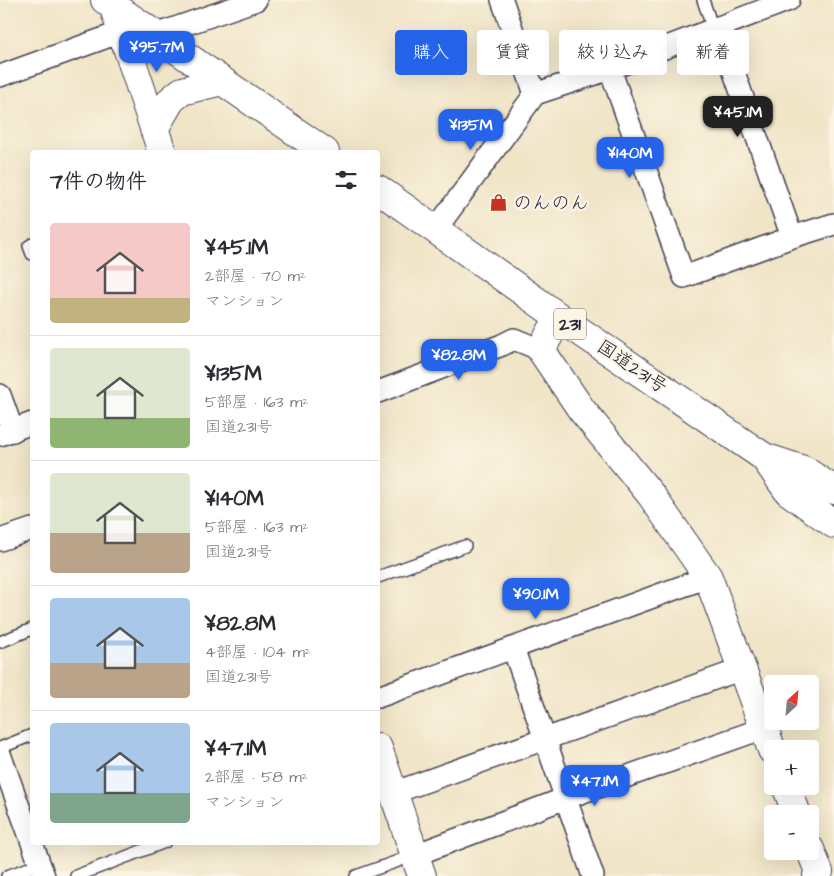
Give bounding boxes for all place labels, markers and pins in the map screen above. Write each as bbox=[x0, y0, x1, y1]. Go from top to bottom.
pin: ¥95.7M bbox=[116, 30, 198, 73]
pin: ¥45.1M bbox=[697, 96, 779, 138]
pin: ¥135M bbox=[436, 108, 506, 151]
pin: ¥140M bbox=[595, 136, 665, 179]
place label: のんのん bbox=[513, 190, 589, 217]
shop icon: のんのん bbox=[489, 193, 509, 213]
pin: ¥82.8M bbox=[418, 338, 500, 381]
pin: ¥90.1M bbox=[495, 578, 577, 620]
pin: ¥47.1M bbox=[554, 764, 636, 807]

